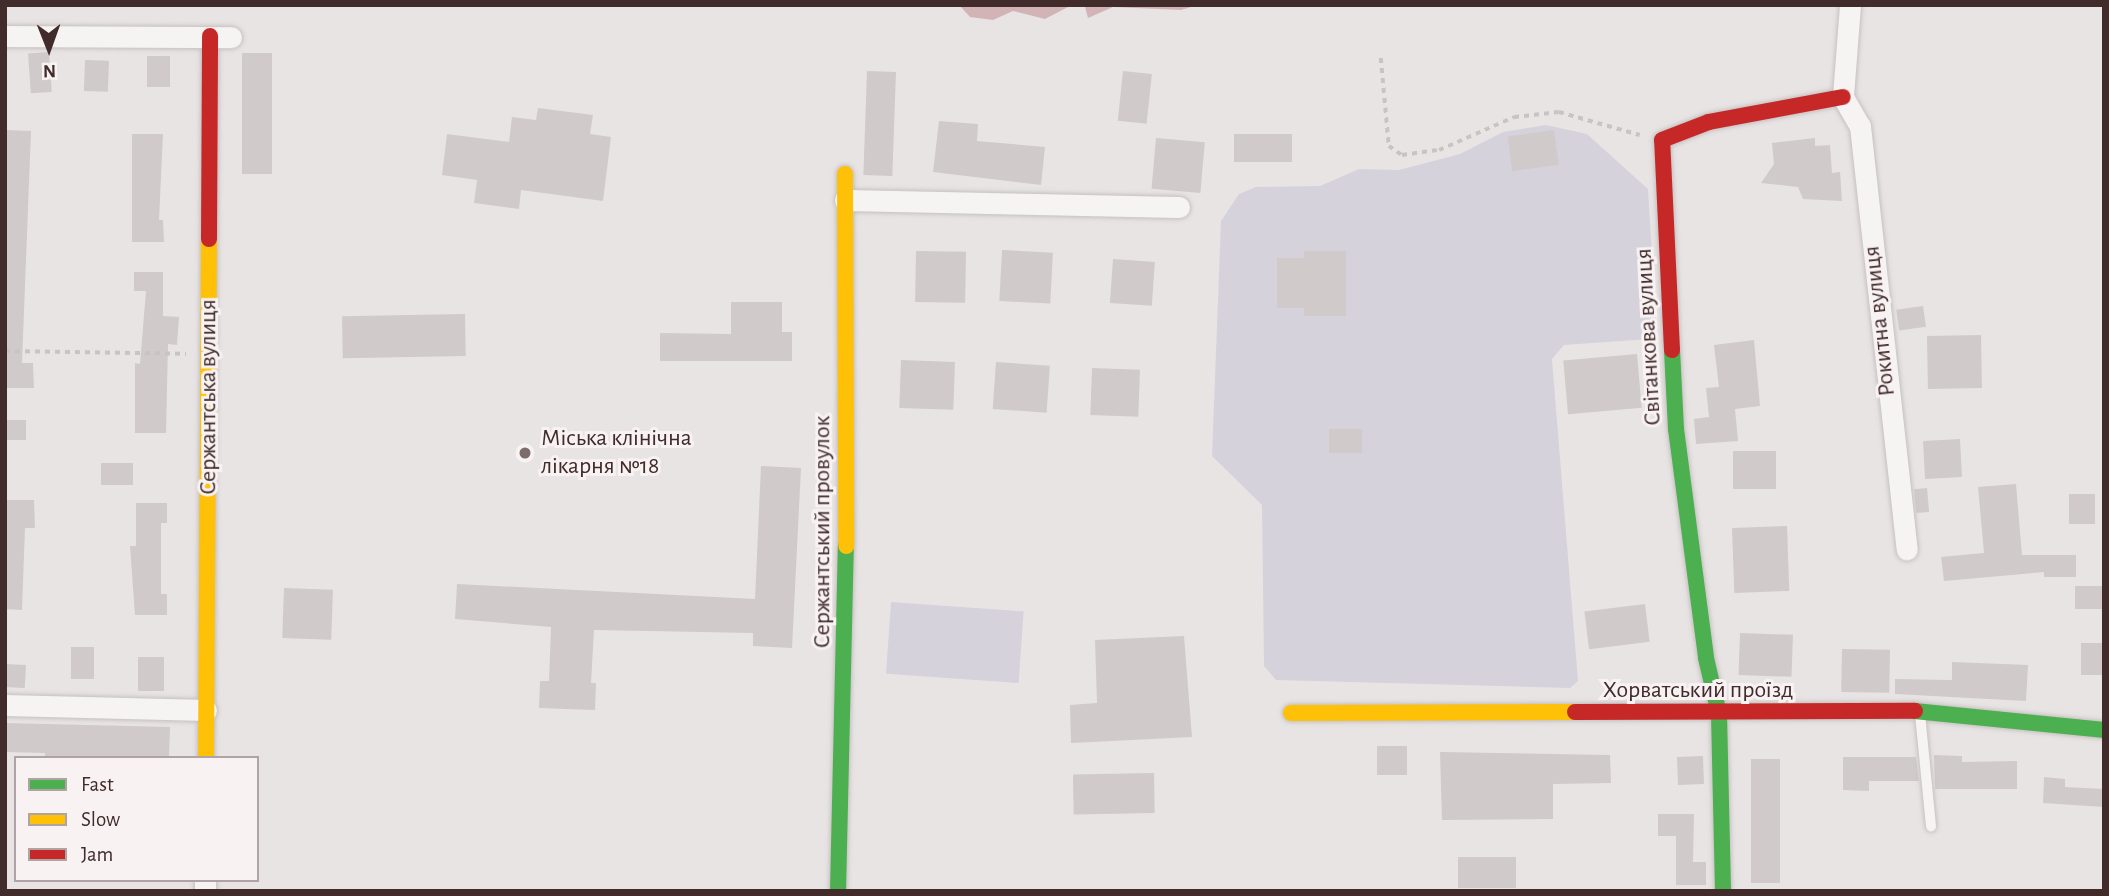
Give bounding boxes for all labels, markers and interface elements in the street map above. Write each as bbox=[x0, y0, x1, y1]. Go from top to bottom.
north arrow bbox=[14, 14, 84, 84]
text: N bbox=[43, 61, 56, 80]
street label: Рокитна вулиця bbox=[1858, 244, 1902, 398]
street label: Світанкова вулиця bbox=[1630, 248, 1668, 426]
street label: Сержантська вулиця bbox=[195, 299, 223, 495]
street label: Сержантський провулок bbox=[809, 416, 837, 648]
place label: Міська клінічна лікарня №18 bbox=[541, 425, 692, 481]
marker: Міська клінічна лікарня №18 bbox=[515, 443, 535, 463]
street label: Хорватський проїзд bbox=[1603, 677, 1793, 705]
legend bbox=[14, 756, 259, 882]
text: Fast bbox=[81, 774, 114, 795]
text: Slow bbox=[81, 809, 120, 830]
text: Jam bbox=[81, 844, 113, 865]

